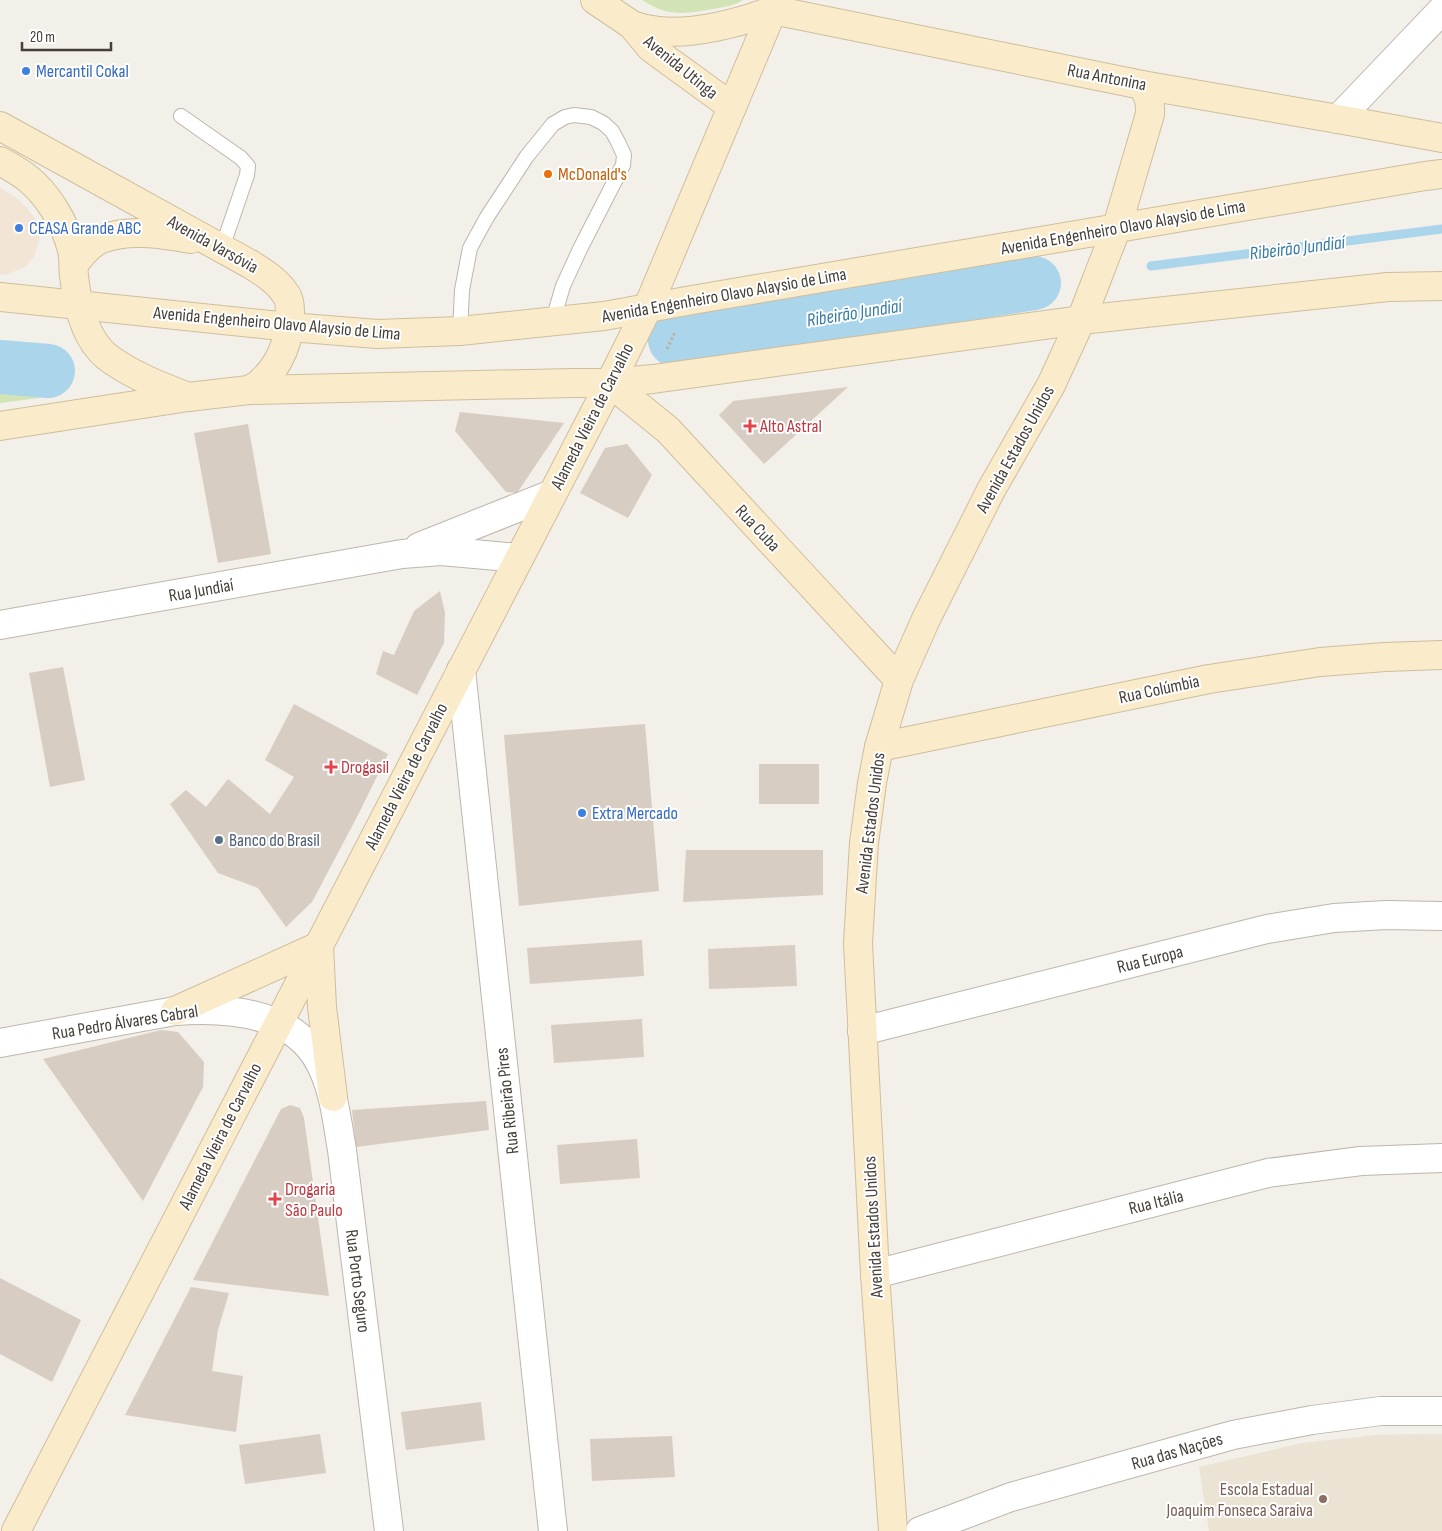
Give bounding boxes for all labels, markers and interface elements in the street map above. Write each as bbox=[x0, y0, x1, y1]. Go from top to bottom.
scale bar bbox=[22, 20, 111, 52]
text: 20 m bbox=[30, 28, 55, 47]
street label: Avenida Utinga bbox=[639, 31, 722, 104]
street label: Rua Antonina bbox=[1066, 60, 1148, 95]
place label: Mercantil Cokal bbox=[36, 61, 129, 82]
marker: Mercantil Cokal bbox=[20, 65, 32, 77]
place label: McDonald's bbox=[558, 164, 627, 185]
marker: McDonald's bbox=[542, 168, 554, 180]
street label: Avenida Engenheiro Olavo Alaysio de Lima bbox=[998, 196, 1247, 260]
street label: Avenida Varsóvia bbox=[163, 210, 262, 278]
place label: CEASA Grande ABC bbox=[29, 218, 142, 239]
marker: CEASA Grande ABC bbox=[13, 222, 25, 234]
water label: Ribeirão Jundiaí bbox=[1248, 231, 1348, 266]
street label: Avenida Engenheiro Olavo Alaysio de Lima bbox=[599, 264, 848, 328]
water label: Ribeirão Jundiaí bbox=[805, 294, 905, 332]
street label: Avenida Engenheiro Olavo Alaysio de Lima bbox=[152, 302, 401, 345]
street label: Alameda Vieira de Carvalho bbox=[546, 340, 638, 494]
street label: Avenida Estados Unidos bbox=[971, 382, 1059, 517]
place label: Alto Astral bbox=[759, 416, 822, 437]
marker: Alto Astral bbox=[744, 420, 756, 432]
street label: Rua Cuba bbox=[731, 501, 785, 556]
street label: Rua Jundiaí bbox=[167, 574, 236, 607]
street label: Rua Colúmbia bbox=[1117, 671, 1201, 708]
street label: Alameda Vieira de Carvalho bbox=[360, 700, 452, 854]
street label: Avenida Estados Unidos bbox=[851, 751, 890, 896]
place label: Drogasil bbox=[341, 757, 389, 778]
marker: Drogasil bbox=[325, 761, 337, 773]
place label: Extra Mercado bbox=[592, 803, 678, 824]
marker: Extra Mercado bbox=[576, 807, 588, 819]
place label: Banco do Brasil bbox=[229, 830, 320, 851]
marker: Banco do Brasil bbox=[213, 834, 225, 846]
street label: Rua Europa bbox=[1115, 941, 1185, 978]
street label: Rua Pedro Álvares Cabral bbox=[51, 1001, 200, 1044]
street label: Rua Ribeirão Pires bbox=[491, 1047, 524, 1155]
street label: Alameda Vieira de Carvalho bbox=[174, 1060, 266, 1214]
street label: Avenida Estados Unidos bbox=[859, 1156, 888, 1299]
place label: Drogaria São Paulo bbox=[285, 1179, 343, 1221]
street label: Rua Itália bbox=[1127, 1186, 1186, 1219]
marker: Drogaria São Paulo bbox=[269, 1193, 281, 1205]
street label: Rua Porto Seguro bbox=[341, 1228, 374, 1334]
street label: Rua das Nações bbox=[1129, 1428, 1225, 1475]
place label: Escola Estadual Joaquim Fonseca Saraiva bbox=[1166, 1479, 1313, 1521]
marker: Escola Estadual Joaquim Fonseca Saraiva bbox=[1317, 1493, 1329, 1505]

